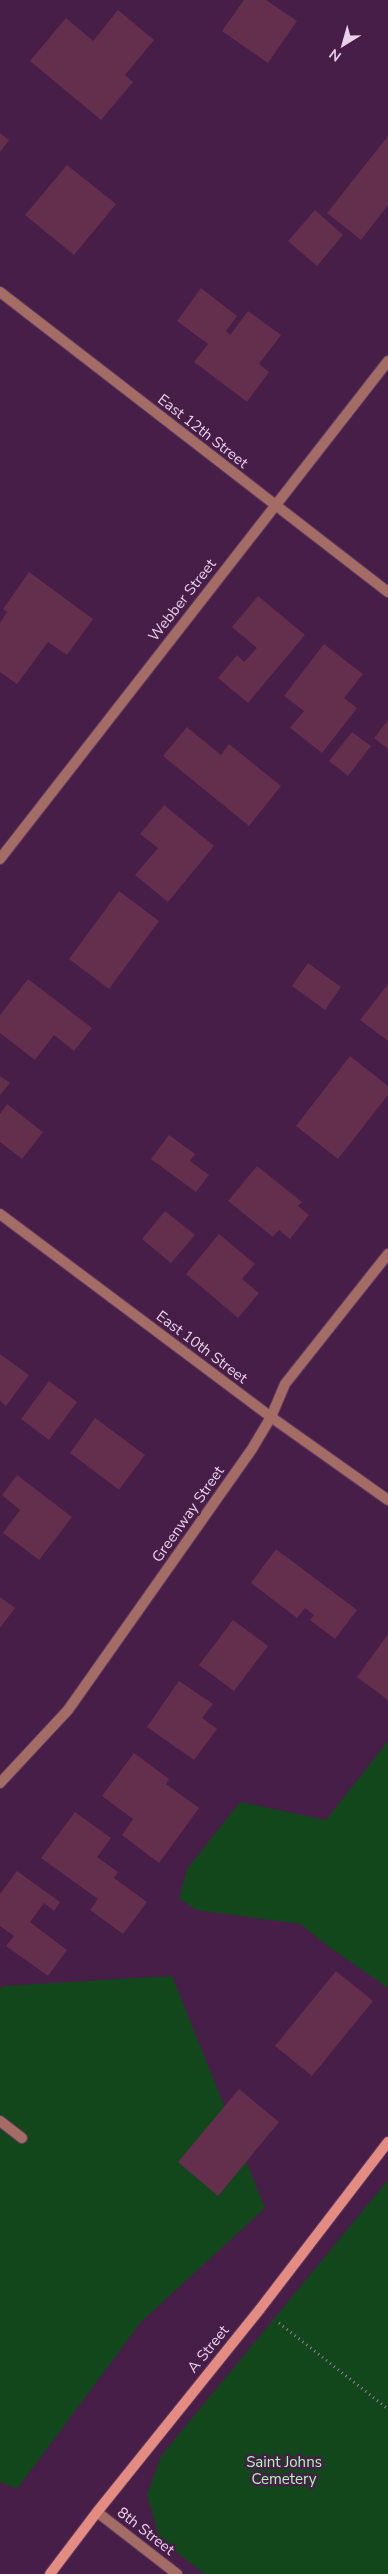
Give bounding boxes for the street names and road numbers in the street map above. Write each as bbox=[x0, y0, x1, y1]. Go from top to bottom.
street label: East 12th Street bbox=[154, 389, 253, 473]
street label: Webber Street bbox=[144, 554, 221, 645]
street label: East 10th Street bbox=[152, 1306, 252, 1388]
street label: Greenway Street bbox=[147, 1461, 229, 1566]
street label: A Street bbox=[183, 2320, 234, 2377]
street label: 8th Street bbox=[113, 2502, 179, 2560]

